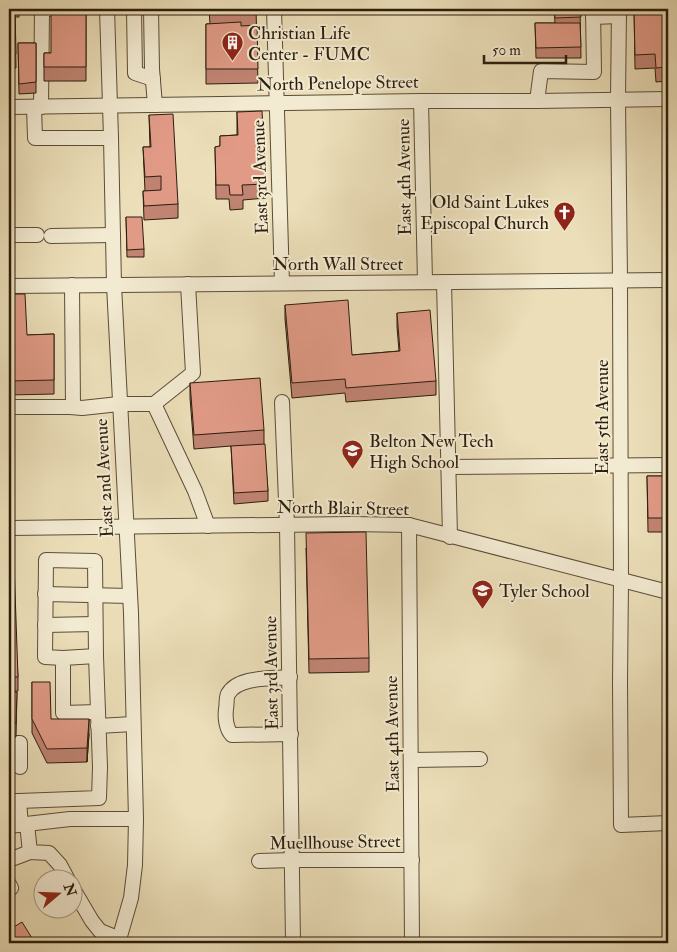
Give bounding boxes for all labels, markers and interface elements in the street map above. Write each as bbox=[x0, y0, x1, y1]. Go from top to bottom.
place label: Christian Life Center - FUMC bbox=[248, 22, 370, 66]
building icon: Christian Life Center - FUMC bbox=[220, 31, 244, 62]
scale bar bbox=[484, 32, 567, 64]
text: 50 m bbox=[492, 41, 521, 60]
street label: North Penelope Street bbox=[257, 71, 419, 96]
street label: East 4th Avenue bbox=[392, 118, 417, 236]
street label: East 3rd Avenue bbox=[247, 119, 274, 235]
place label: Old Saint Lukes Episcopal Church bbox=[420, 191, 550, 235]
church icon: Old Saint Lukes Episcopal Church bbox=[553, 200, 577, 231]
street label: North Wall Street bbox=[273, 253, 403, 276]
street label: East 5th Avenue bbox=[591, 359, 614, 475]
street label: East 2nd Avenue bbox=[90, 417, 119, 538]
place label: Belton New Tech High School bbox=[369, 430, 494, 474]
school or university icon: Belton New Tech High School bbox=[341, 439, 365, 470]
street label: North Blair Street bbox=[277, 496, 410, 521]
school or university icon: Tyler School bbox=[471, 579, 495, 610]
place label: Tyler School bbox=[499, 580, 590, 603]
street label: East 3rd Avenue bbox=[259, 615, 284, 730]
street label: East 4th Avenue bbox=[380, 675, 405, 793]
street label: Muellhouse Street bbox=[269, 830, 401, 855]
north arrow bbox=[32, 870, 82, 920]
text: N bbox=[59, 880, 80, 899]

